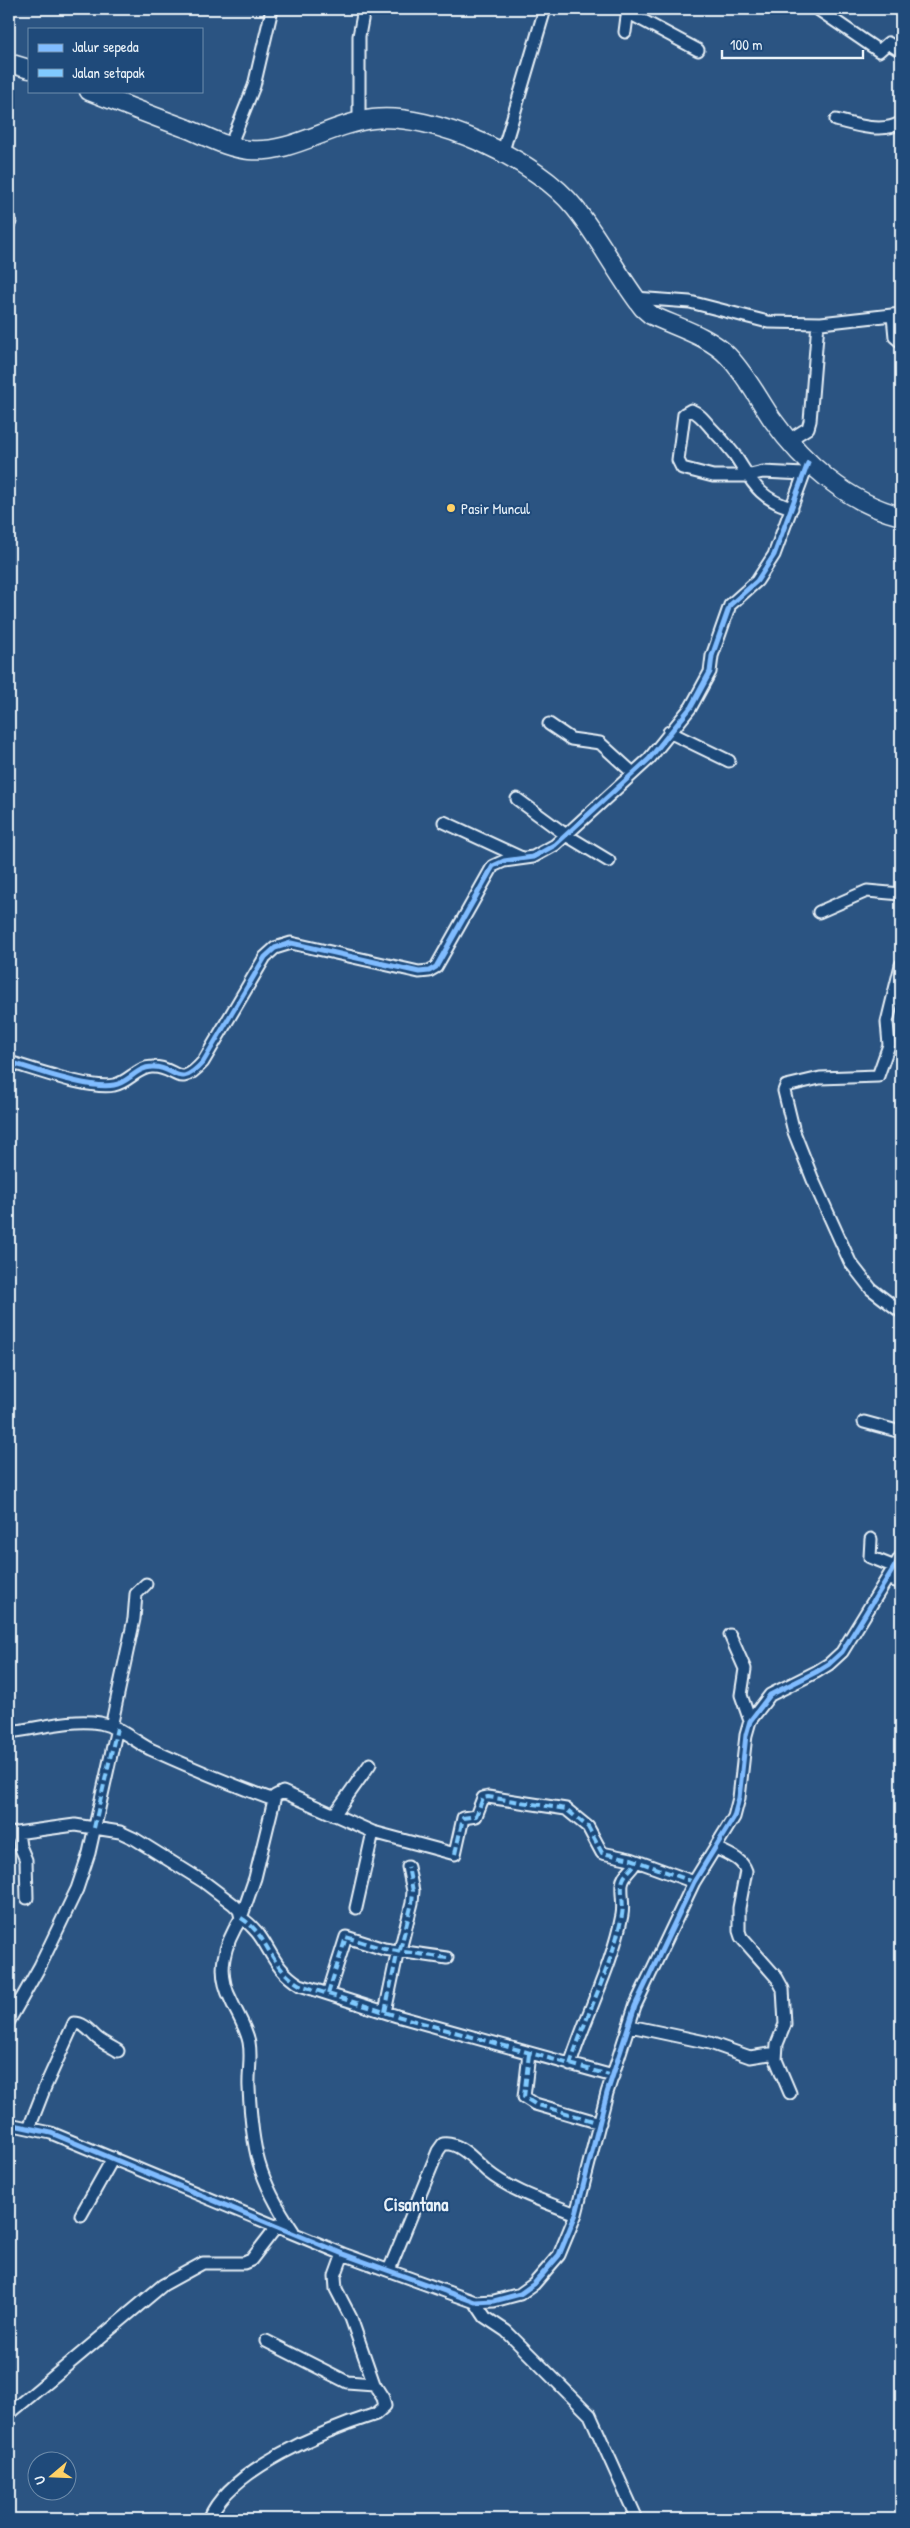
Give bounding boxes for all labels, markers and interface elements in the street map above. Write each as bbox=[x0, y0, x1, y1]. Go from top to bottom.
legend bbox=[28, 28, 202, 92]
scale bar bbox=[722, 28, 864, 60]
text: 100 m bbox=[730, 34, 763, 55]
text: Jalur sepeda bbox=[72, 36, 139, 57]
text: Jalan setapak bbox=[72, 62, 145, 83]
place label: Pasir Muncul bbox=[461, 498, 530, 519]
marker: Pasir Muncul bbox=[445, 502, 457, 514]
district label: Cisantana bbox=[384, 2192, 449, 2217]
north arrow bbox=[28, 2450, 78, 2500]
text: U bbox=[29, 2473, 49, 2487]

